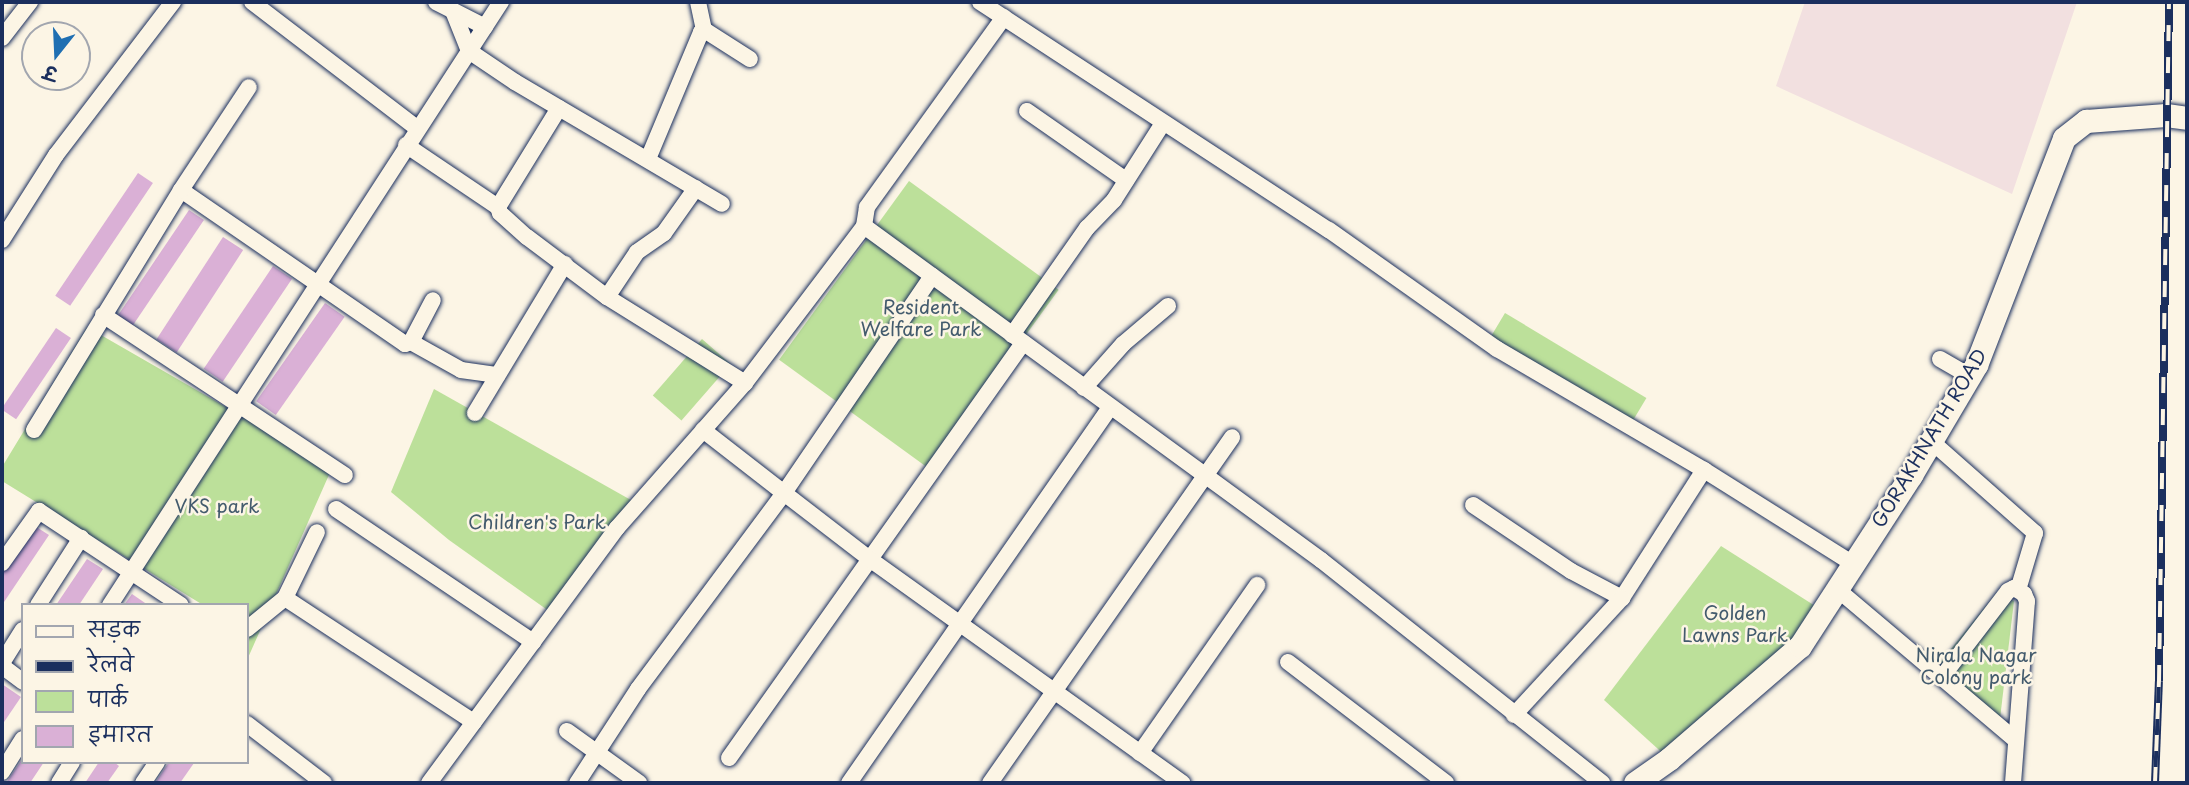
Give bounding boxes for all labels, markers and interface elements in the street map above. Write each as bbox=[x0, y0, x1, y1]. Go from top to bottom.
north arrow bbox=[21, 21, 91, 91]
text: उ bbox=[40, 59, 60, 89]
park label: Resident Welfare Park bbox=[861, 296, 981, 340]
street label: GORAKHNATH ROAD bbox=[1866, 344, 1992, 532]
park label: VKS park bbox=[174, 495, 260, 517]
park label: Children's Park bbox=[468, 511, 606, 533]
park label: Golden Lawns Park bbox=[1682, 602, 1788, 646]
legend bbox=[21, 603, 248, 764]
text: सड़क bbox=[88, 612, 140, 644]
park label: Nirala Nagar Colony park bbox=[1915, 644, 2037, 688]
text: रेलवे bbox=[88, 647, 134, 679]
text: पार्क bbox=[88, 682, 128, 714]
text: इमारत bbox=[88, 717, 152, 749]

